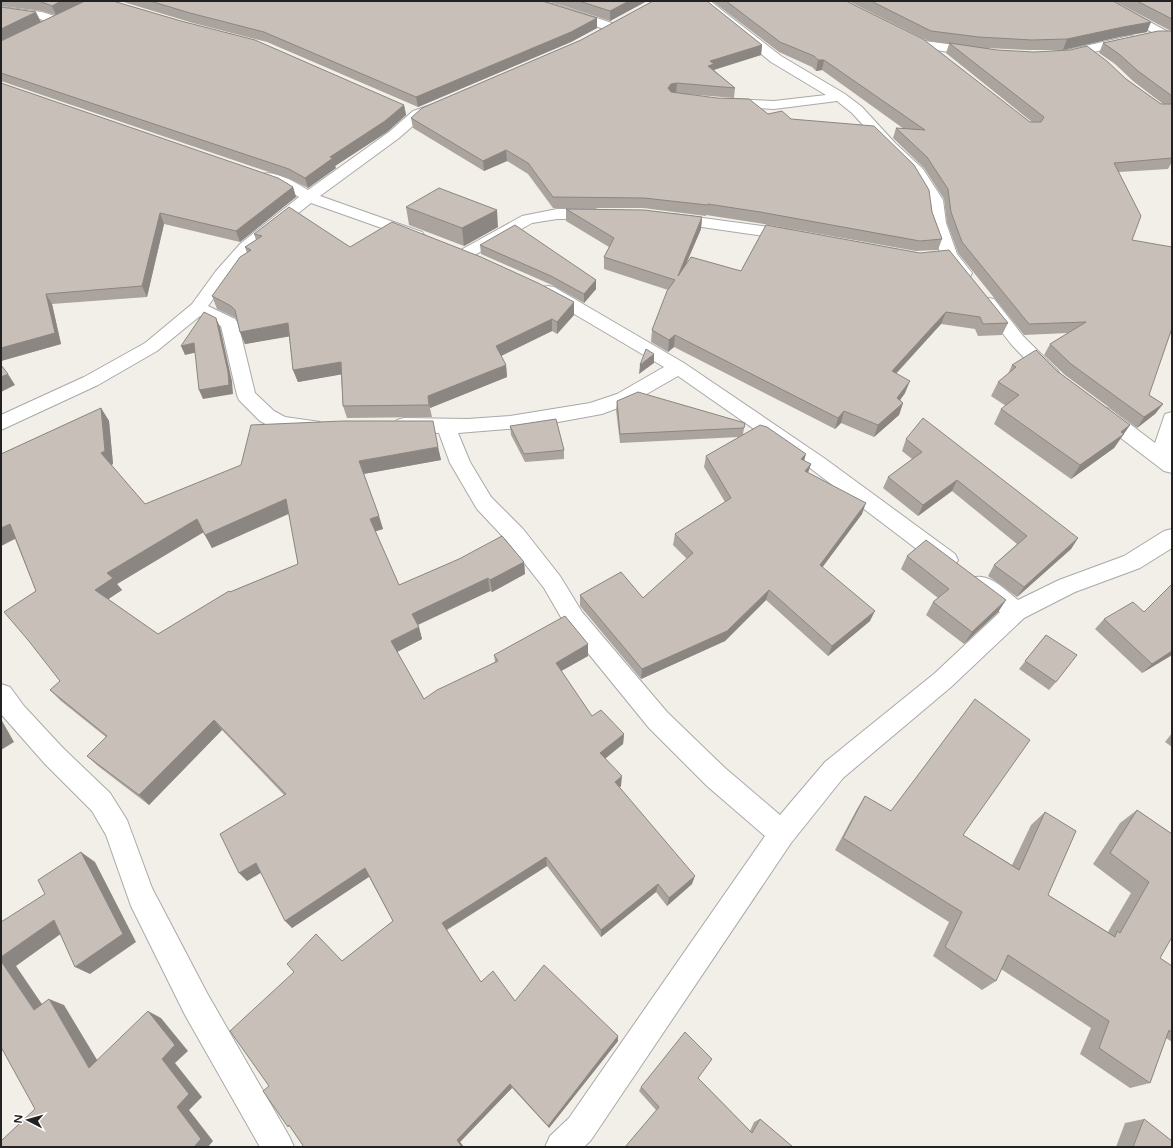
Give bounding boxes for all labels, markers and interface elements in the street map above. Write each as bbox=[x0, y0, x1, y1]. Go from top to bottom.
north arrow bbox=[8, 1100, 48, 1140]
text: N bbox=[12, 1114, 25, 1124]

